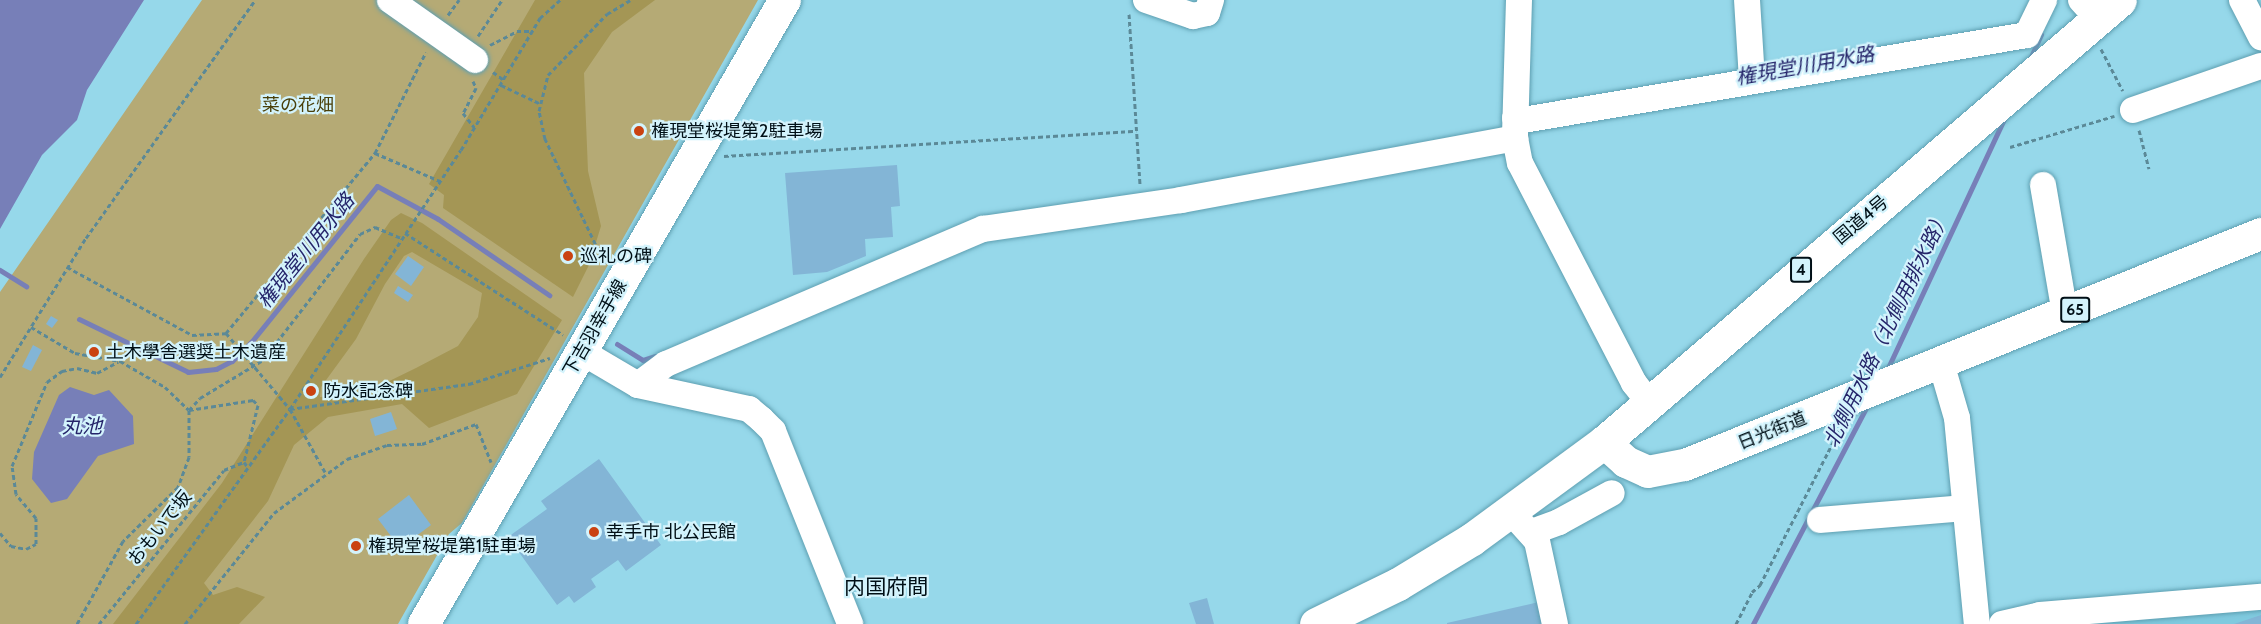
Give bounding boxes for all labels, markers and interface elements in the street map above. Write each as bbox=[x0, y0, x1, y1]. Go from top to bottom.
water label: 権現堂川用水路 bbox=[1734, 42, 1876, 90]
park label: 菜の花畑 bbox=[262, 94, 334, 116]
place label: 権現堂桜堤第2駐車場 bbox=[651, 120, 822, 142]
marker: 権現堂桜堤第2駐車場 bbox=[632, 124, 646, 138]
water label: 権現堂川用水路 bbox=[253, 189, 359, 313]
street label: 国道4号 bbox=[1829, 191, 1893, 249]
water label: 北側用水路（北側用排水路） bbox=[1819, 207, 1955, 451]
place label: 巡礼の碑 bbox=[580, 245, 652, 267]
marker: 巡礼の碑 bbox=[561, 249, 575, 263]
road number: 4 bbox=[1789, 257, 1813, 283]
street label: 下吉羽幸手線 bbox=[559, 276, 631, 380]
road number: 65 bbox=[2060, 297, 2090, 323]
place label: 土木學舎選奨土木遺産 bbox=[106, 341, 286, 363]
marker: 土木學舎選奨土木遺産 bbox=[87, 345, 101, 359]
place label: 防水記念碑 bbox=[323, 380, 413, 402]
marker: 防水記念碑 bbox=[304, 384, 318, 398]
street label: 日光街道 bbox=[1735, 408, 1809, 454]
water label: 丸池 bbox=[62, 414, 102, 438]
street label: おもいで坂 bbox=[123, 486, 197, 570]
place label: 幸手市 北公民館 bbox=[606, 521, 736, 543]
marker: 幸手市 北公民館 bbox=[587, 525, 601, 539]
place label: 権現堂桜堤第1駐車場 bbox=[368, 535, 536, 557]
marker: 権現堂桜堤第1駐車場 bbox=[349, 539, 363, 553]
district label: 内国府間 bbox=[844, 574, 928, 600]

